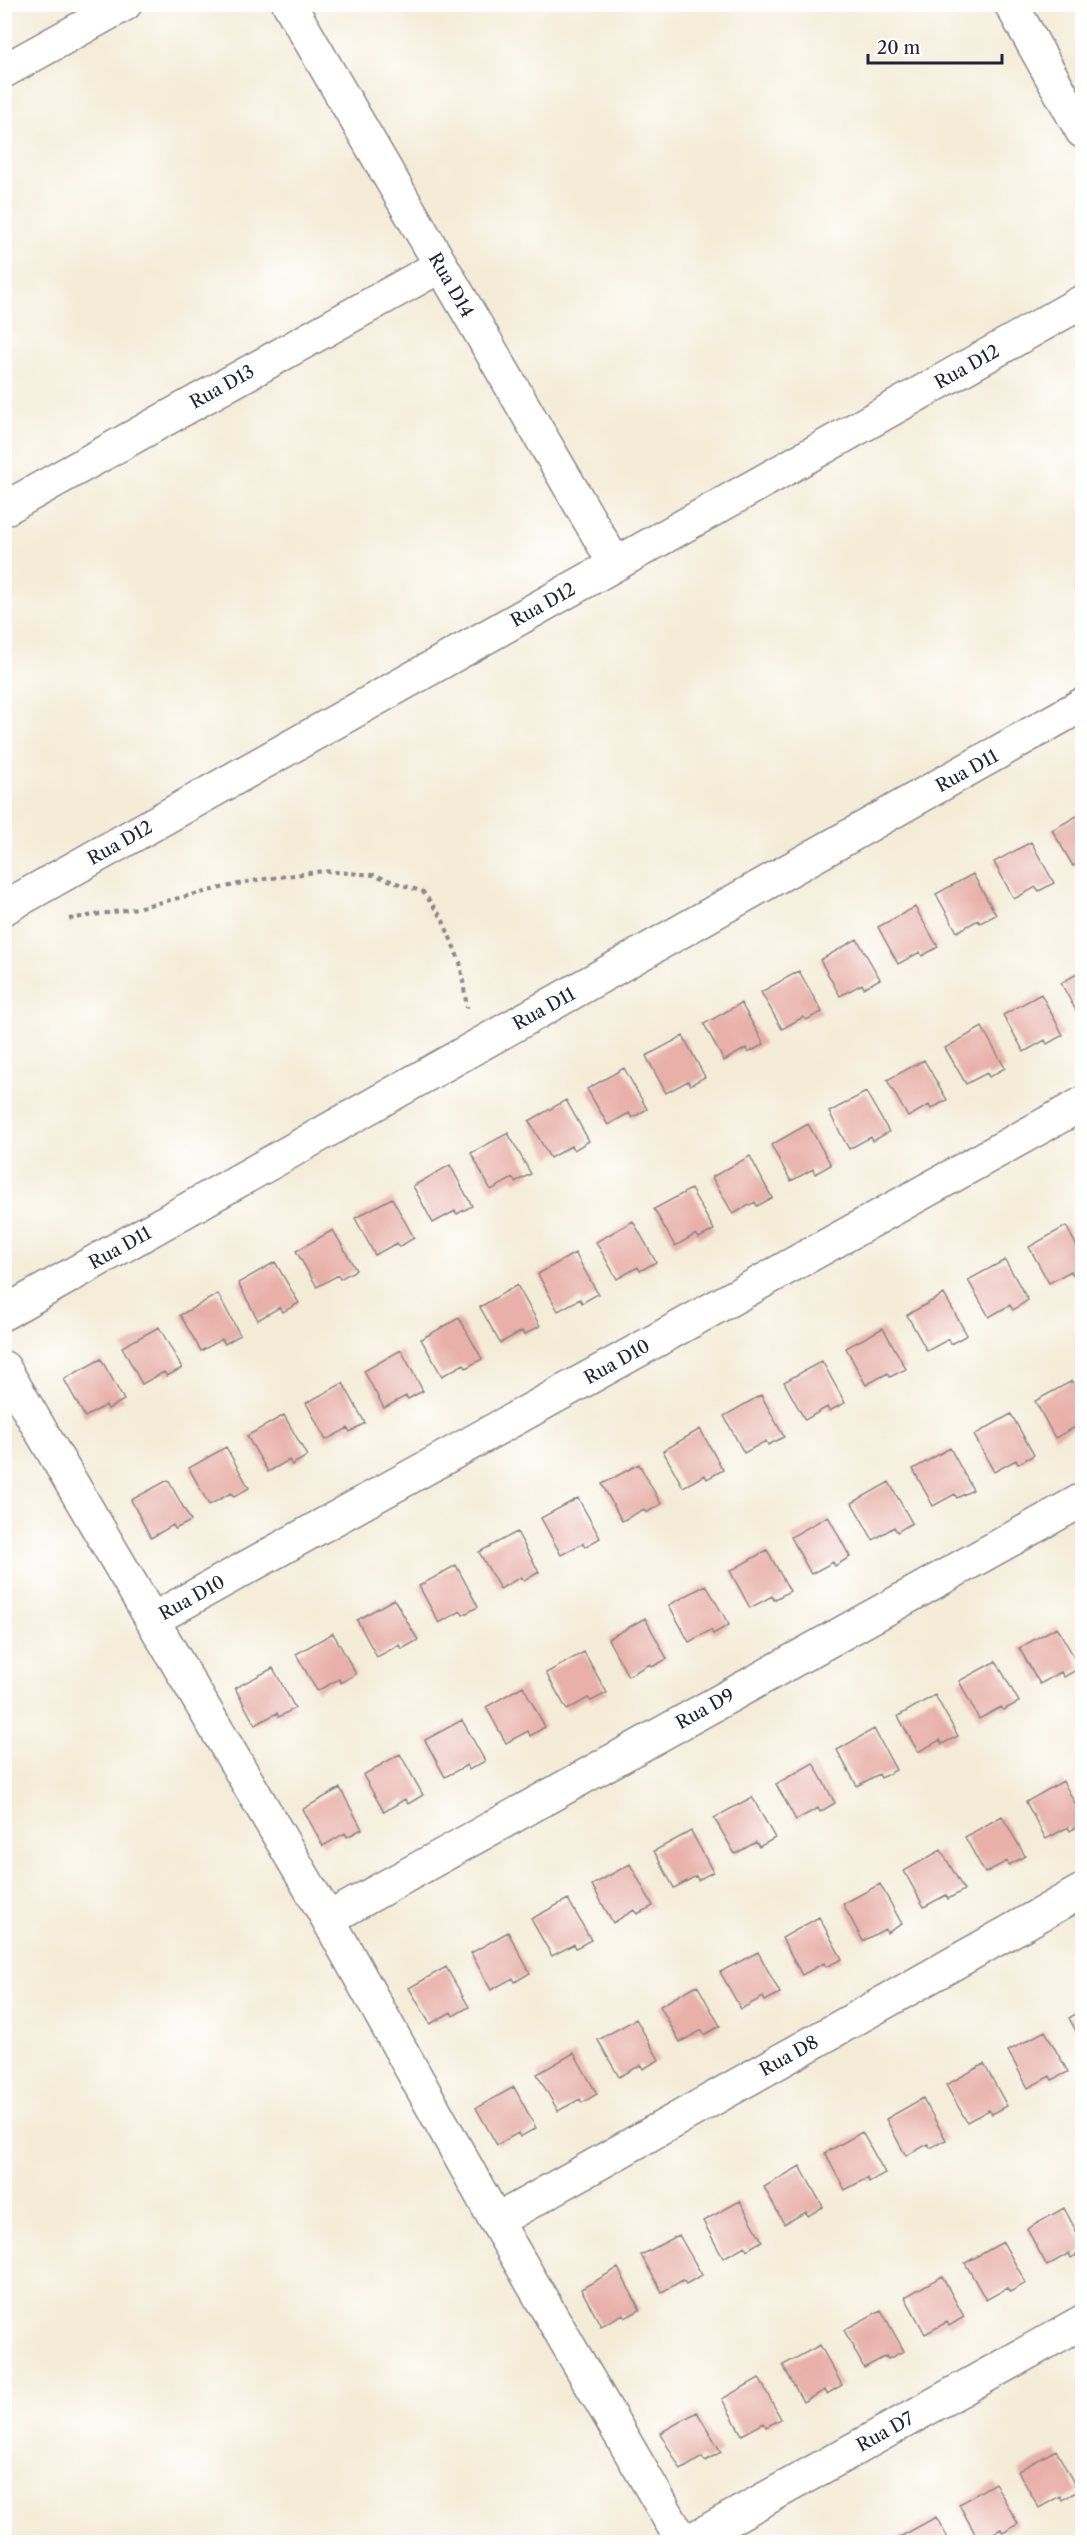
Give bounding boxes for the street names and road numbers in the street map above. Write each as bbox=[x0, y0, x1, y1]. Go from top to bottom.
street label: Rua D14 bbox=[424, 249, 478, 321]
street label: Rua D12 bbox=[931, 340, 1003, 394]
street label: Rua D13 bbox=[186, 360, 258, 414]
street label: Rua D12 bbox=[507, 578, 579, 632]
street label: Rua D11 bbox=[932, 745, 1002, 797]
street label: Rua D12 bbox=[84, 816, 156, 870]
street label: Rua D11 bbox=[509, 983, 579, 1035]
street label: Rua D11 bbox=[85, 1222, 155, 1274]
street label: Rua D10 bbox=[580, 1335, 654, 1389]
street label: Rua D10 bbox=[155, 1571, 229, 1625]
street label: Rua D9 bbox=[672, 1684, 738, 1734]
street label: Rua D8 bbox=[756, 2031, 822, 2081]
street label: Rua D7 bbox=[853, 2407, 917, 2457]

